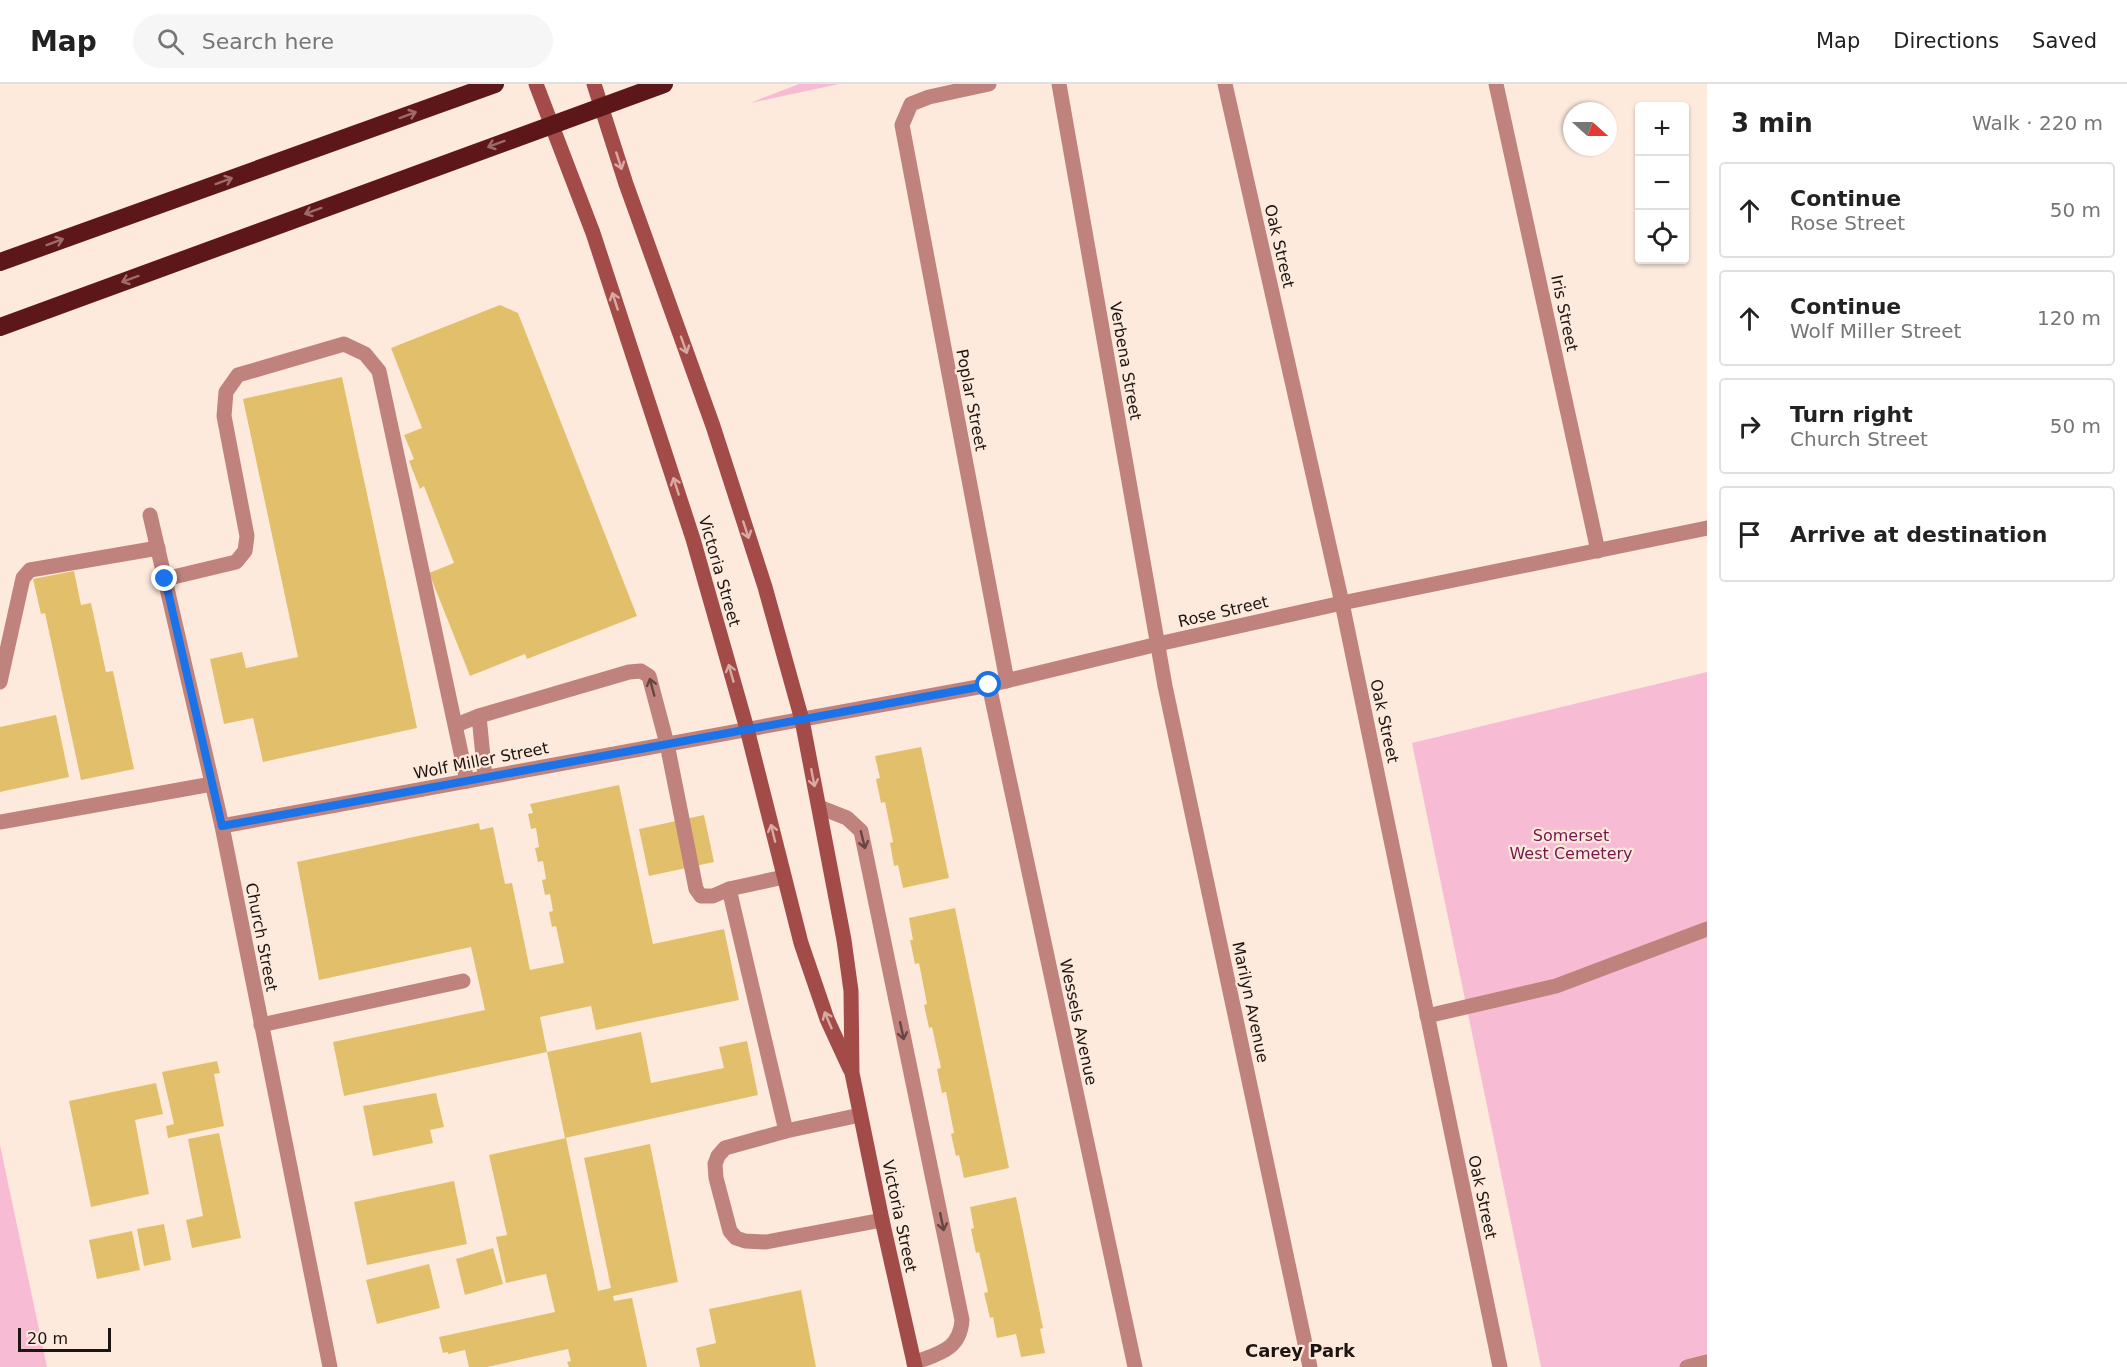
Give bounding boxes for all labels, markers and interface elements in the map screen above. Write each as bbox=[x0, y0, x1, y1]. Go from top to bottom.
search box bbox=[133, 14, 553, 68]
text: Map bbox=[30, 25, 97, 58]
icon: search bbox=[154, 25, 187, 58]
text: Search here bbox=[202, 29, 334, 54]
text: Map bbox=[1816, 29, 1860, 53]
text: Directions bbox=[1893, 29, 1999, 53]
text: Saved bbox=[2032, 29, 2097, 53]
north arrow bbox=[1563, 102, 1617, 156]
map controls bbox=[1635, 102, 1689, 264]
button: + bbox=[1635, 102, 1689, 156]
text: 3 min bbox=[1731, 108, 1813, 138]
one-way arrow bbox=[398, 109, 417, 120]
text: Walk · 220 m bbox=[1972, 111, 2103, 135]
one-way arrow bbox=[487, 140, 506, 151]
one-way arrow bbox=[614, 151, 625, 170]
button: − bbox=[1635, 156, 1689, 210]
one-way arrow bbox=[214, 175, 233, 186]
text: Continue bbox=[1790, 186, 1901, 211]
icon: ahead bbox=[1733, 194, 1766, 227]
text: 50 m bbox=[2050, 198, 2101, 222]
street label: Oak Street bbox=[1261, 202, 1298, 290]
one-way arrow bbox=[304, 207, 323, 218]
button: locate bbox=[1635, 210, 1689, 264]
text: Rose Street bbox=[1790, 211, 1905, 235]
one-way arrow bbox=[45, 236, 64, 247]
street label: Iris Street bbox=[1547, 273, 1582, 353]
one-way arrow bbox=[121, 274, 140, 285]
one-way arrow bbox=[609, 292, 620, 311]
text: Continue bbox=[1790, 294, 1901, 319]
street label: Verbena Street bbox=[1106, 300, 1145, 422]
icon: ahead bbox=[1733, 302, 1766, 335]
text: 120 m bbox=[2037, 306, 2101, 330]
text: Wolf Miller Street bbox=[1790, 319, 1961, 343]
one-way arrow bbox=[679, 335, 690, 354]
street label: Poplar Street bbox=[952, 347, 991, 453]
text: Turn right bbox=[1790, 402, 1913, 427]
icon: right bbox=[1733, 410, 1766, 443]
text: 50 m bbox=[2050, 414, 2101, 438]
text: Church Street bbox=[1790, 427, 1928, 451]
one-way arrow bbox=[669, 477, 680, 496]
street label: Victoria Street bbox=[695, 514, 744, 629]
icon: arrive bbox=[1733, 518, 1766, 551]
one-way arrow bbox=[742, 520, 753, 539]
text: Arrive at destination bbox=[1790, 522, 2047, 547]
route end bbox=[151, 565, 177, 591]
street label: Rose Street bbox=[1176, 592, 1270, 631]
one-way arrow bbox=[725, 664, 736, 683]
route start bbox=[975, 671, 1001, 697]
street label: Oak Street bbox=[1366, 677, 1403, 765]
one-way arrow bbox=[646, 678, 657, 697]
street label: Wolf Miller Street bbox=[412, 738, 550, 783]
one-way arrow bbox=[808, 768, 819, 787]
one-way arrow bbox=[766, 824, 778, 843]
park label: Somerset West Cemetery bbox=[1509, 826, 1633, 863]
one-way arrow bbox=[857, 830, 869, 849]
street label: Church Street bbox=[242, 881, 281, 993]
street label: Marilyn Avenue bbox=[1228, 940, 1273, 1064]
street label: Wessels Avenue bbox=[1056, 957, 1101, 1087]
one-way arrow bbox=[821, 1012, 833, 1030]
one-way arrow bbox=[897, 1021, 909, 1040]
street label: Oak Street bbox=[1464, 1153, 1501, 1241]
street label: Victoria Street bbox=[878, 1158, 921, 1274]
one-way arrow bbox=[937, 1211, 948, 1231]
scale bar bbox=[18, 1325, 111, 1352]
text: 20 m bbox=[27, 1329, 68, 1348]
district label: Carey Park bbox=[1245, 1340, 1356, 1361]

